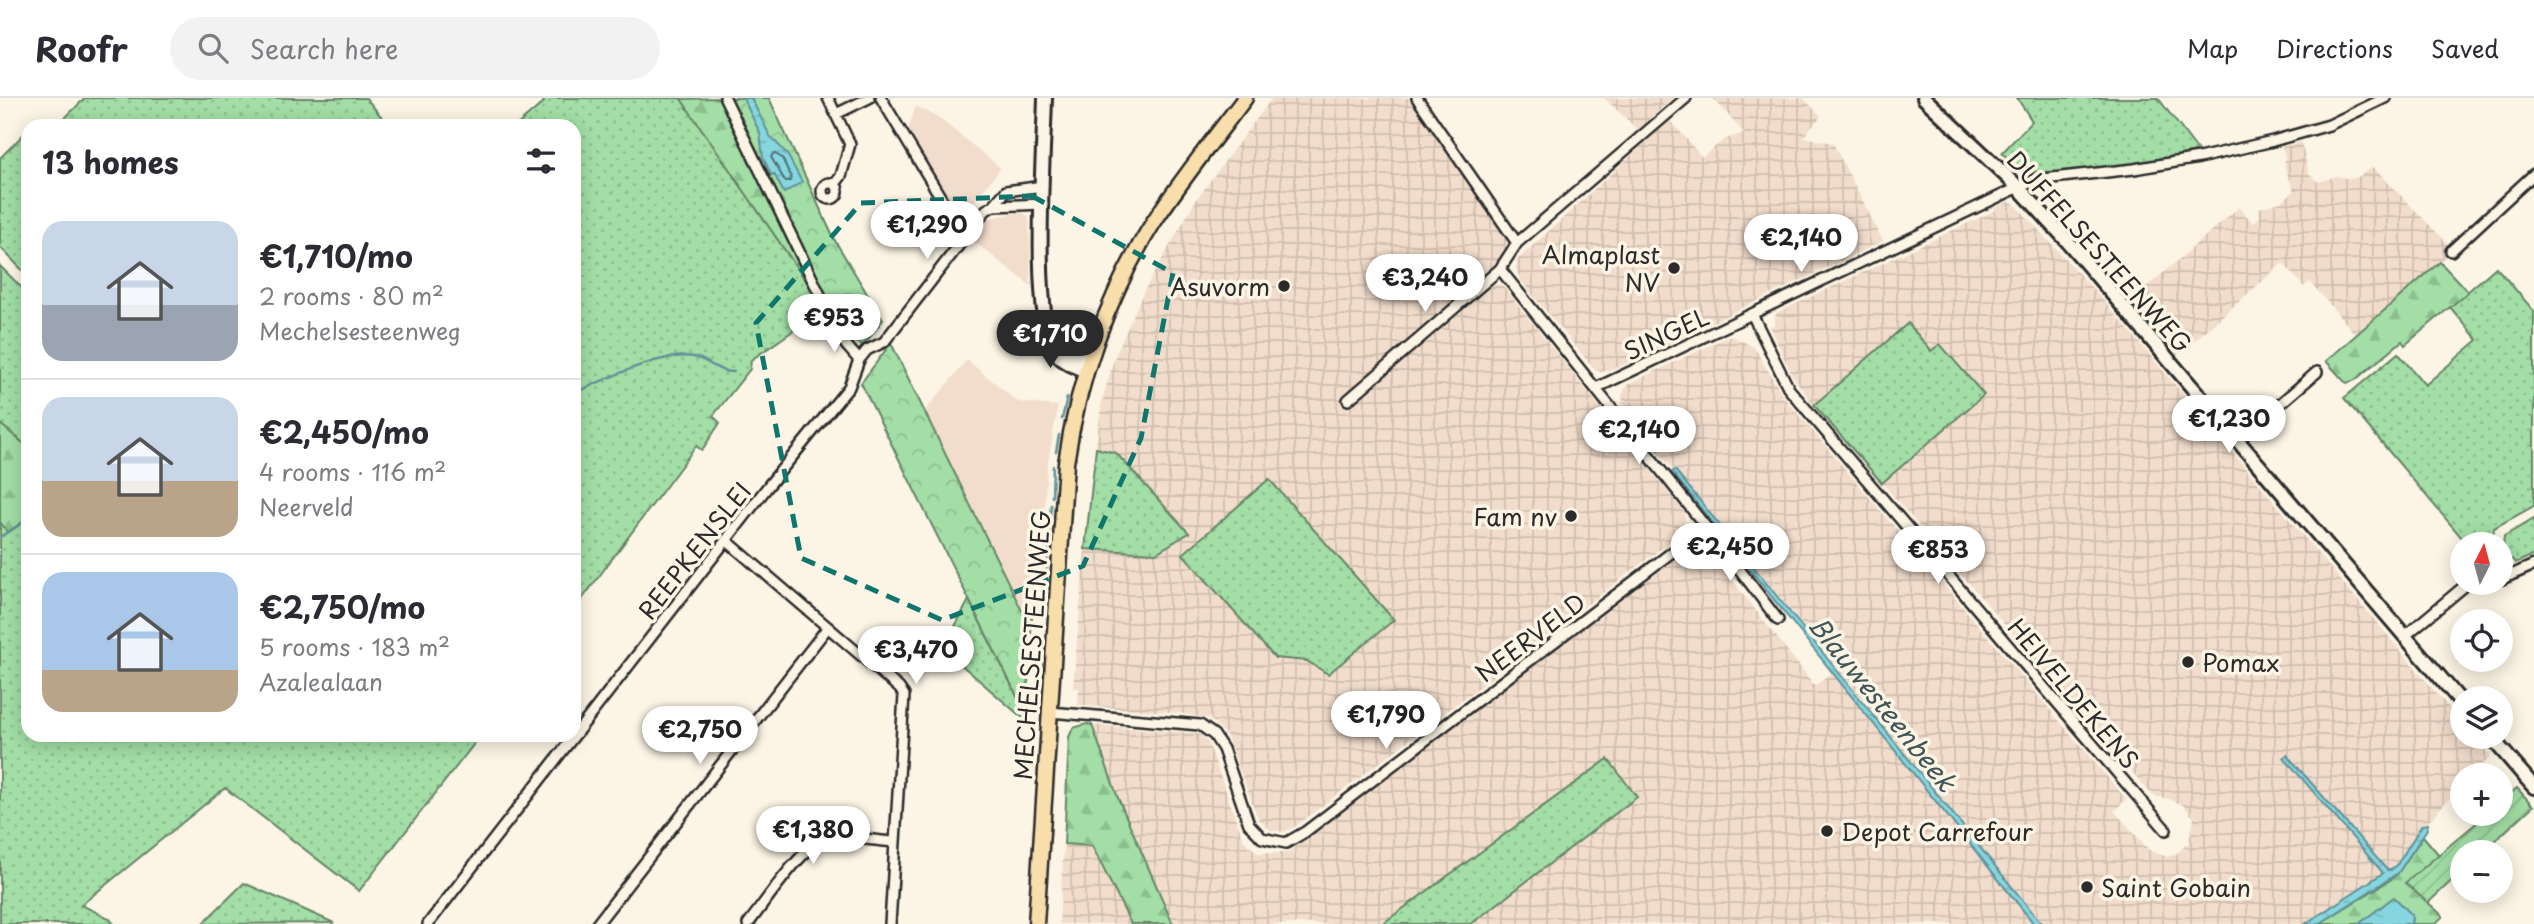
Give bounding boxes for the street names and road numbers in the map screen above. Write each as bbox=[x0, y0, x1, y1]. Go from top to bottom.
street label: DUFFELSESTEENWEG bbox=[1999, 142, 2201, 360]
street label: SINGEL bbox=[1618, 298, 1714, 368]
street label: REEPKENSLEI bbox=[629, 474, 759, 626]
street label: MECHELSESTEENWEG bbox=[1004, 509, 1058, 781]
street label: NEERVELD bbox=[1467, 584, 1593, 690]
street label: HEIVELDEKENS bbox=[2000, 610, 2148, 776]

